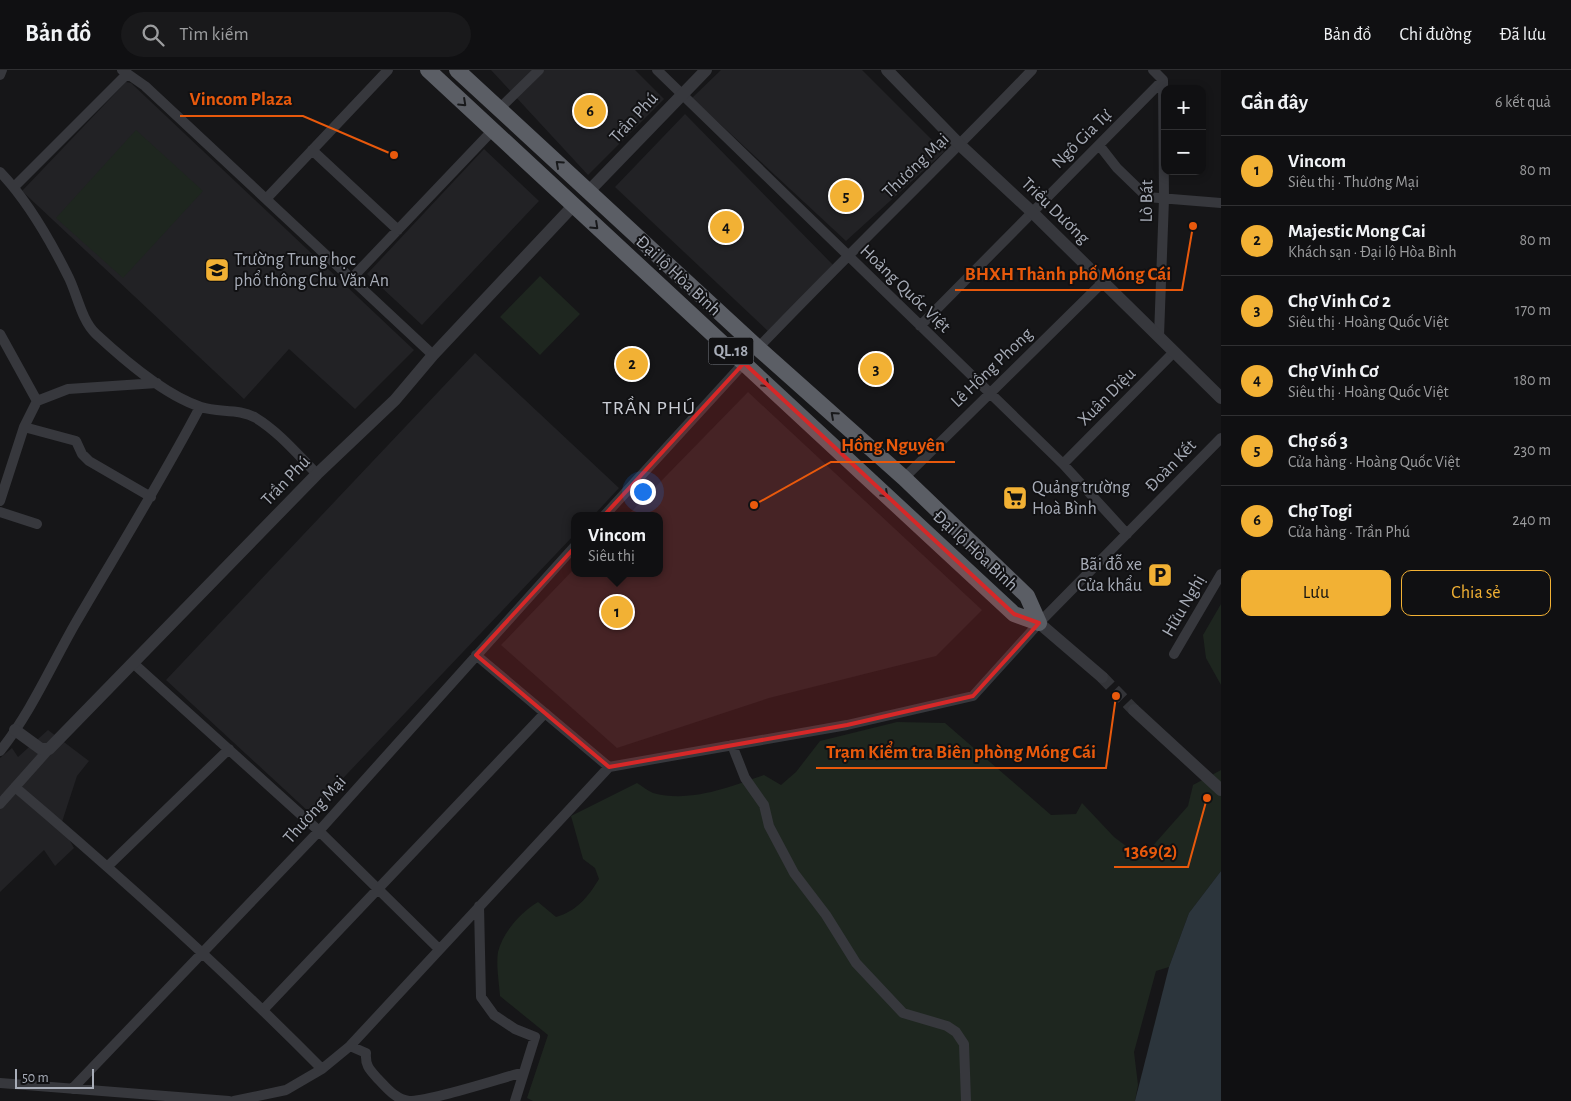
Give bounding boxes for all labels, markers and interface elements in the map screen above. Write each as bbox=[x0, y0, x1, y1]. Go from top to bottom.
search box bbox=[121, 12, 471, 57]
icon: search bbox=[139, 21, 167, 49]
text: Bản đồ bbox=[25, 22, 91, 46]
text: Tìm kiếm bbox=[179, 25, 249, 44]
text: Bản đồ bbox=[1323, 26, 1371, 44]
text: Chỉ đường bbox=[1399, 26, 1471, 44]
text: Đã lưu bbox=[1499, 26, 1546, 44]
callout: Vincom Plaza bbox=[180, 82, 303, 116]
map controls bbox=[1161, 85, 1206, 175]
button: + bbox=[1161, 85, 1206, 130]
street label: Trần Phú bbox=[606, 89, 662, 147]
text: Vincom Plaza bbox=[190, 90, 292, 109]
pin: 6 bbox=[574, 92, 606, 130]
text: Gần đây bbox=[1241, 92, 1308, 113]
text: 6 kết quả bbox=[1495, 94, 1551, 110]
one-way arrow bbox=[458, 97, 467, 106]
street label: Ngô Gia Tự bbox=[1049, 105, 1116, 172]
street label: Thương Mại bbox=[879, 130, 953, 202]
button: − bbox=[1161, 130, 1206, 175]
text: Vincom bbox=[1288, 152, 1346, 171]
one-way arrow bbox=[556, 161, 565, 170]
text: 1 bbox=[1254, 162, 1260, 178]
text: 80 m bbox=[1520, 162, 1551, 178]
street label: Triều Dương bbox=[1018, 174, 1093, 248]
text: Siêu thị · Thương Mại bbox=[1288, 174, 1419, 190]
pin: 5 bbox=[830, 177, 862, 215]
street label: Lò Bát bbox=[1138, 179, 1156, 223]
pin: 4 bbox=[710, 208, 742, 246]
one-way arrow bbox=[589, 220, 598, 229]
text: Majestic Mong Cai bbox=[1288, 222, 1426, 241]
street label: Đại lộ Hòa Bình bbox=[632, 232, 724, 320]
text: 2 bbox=[1253, 232, 1261, 248]
text: 80 m bbox=[1520, 232, 1551, 248]
street label: Hoàng Quốc Việt bbox=[856, 241, 955, 337]
text: Khách sạn · Đại lộ Hòa Bình bbox=[1288, 244, 1457, 260]
place label: Trường Trung học phổ thông Chu Văn An bbox=[234, 251, 389, 290]
callout: BHXH Thành phố Móng Cái bbox=[955, 256, 1182, 290]
school or university icon: Trường Trung học phổ thông Chu Văn An bbox=[204, 257, 230, 283]
text: BHXH Thành phố Móng Cái bbox=[965, 264, 1171, 284]
text: Chợ Vinh Cơ 2 bbox=[1288, 292, 1391, 311]
text: 3 bbox=[1254, 302, 1260, 318]
text: 170 m bbox=[1515, 302, 1551, 318]
text: Siêu thị · Hoàng Quốc Việt bbox=[1288, 314, 1449, 330]
street label: Lê Hồng Phong bbox=[947, 324, 1036, 411]
road number: QL.18 bbox=[708, 338, 754, 364]
pin: 2 bbox=[616, 345, 648, 383]
pin: 3 bbox=[860, 350, 892, 388]
text: Chợ Vinh Cơ bbox=[1288, 362, 1379, 381]
street label: Xuân Diệu bbox=[1075, 365, 1139, 429]
text: 4 bbox=[1253, 372, 1261, 388]
text: 180 m bbox=[1514, 372, 1551, 388]
one-way arrow bbox=[760, 378, 769, 387]
text: Siêu thị · Hoàng Quốc Việt bbox=[1288, 384, 1449, 400]
district label: TRẦN PHÚ bbox=[602, 395, 696, 418]
one-way arrow bbox=[831, 412, 840, 421]
callout: Hồng Nguyên bbox=[831, 428, 955, 462]
text: Chợ số 3 bbox=[1288, 432, 1348, 451]
text: Hồng Nguyên bbox=[841, 435, 945, 455]
street label: Đoàn Kết bbox=[1141, 436, 1200, 496]
text: 5 bbox=[1254, 442, 1260, 458]
text: 230 m bbox=[1513, 442, 1551, 458]
street label: Trần Phú bbox=[257, 452, 314, 509]
text: Cửa hàng · Hoàng Quốc Việt bbox=[1288, 454, 1460, 470]
your location bbox=[630, 479, 656, 505]
place label: Quảng trường Hoà Bình bbox=[1032, 479, 1130, 518]
supermarket icon: Quảng trường Hoà Bình bbox=[1002, 485, 1028, 511]
one-way arrow bbox=[879, 488, 888, 497]
text: Chợ Togi bbox=[1288, 502, 1353, 521]
street label: Đại lộ Hòa Bình bbox=[929, 507, 1021, 595]
popup bbox=[571, 512, 663, 577]
text: 6 bbox=[1253, 512, 1261, 528]
text: 240 m bbox=[1512, 512, 1551, 528]
text: Cửa hàng · Trần Phú bbox=[1288, 524, 1410, 540]
text: Vincom bbox=[588, 526, 646, 545]
text: Siêu thị bbox=[588, 548, 635, 564]
place label: Bãi đỗ xe Cửa khẩu bbox=[1077, 554, 1142, 595]
parking icon: Bãi đỗ xe Cửa khẩu bbox=[1147, 562, 1173, 588]
button: Lưu bbox=[1241, 570, 1391, 616]
button: Chia sẻ bbox=[1401, 570, 1551, 616]
street label: Hữu Nghị bbox=[1159, 572, 1209, 640]
pin: 1 bbox=[601, 593, 633, 631]
callout: Trạm Kiểm tra Biên phòng Móng Cái bbox=[816, 734, 1106, 768]
text: Trạm Kiểm tra Biên phòng Móng Cái bbox=[826, 741, 1096, 762]
street label: Thương Mại bbox=[280, 773, 350, 847]
callout: 1369(2) bbox=[1114, 833, 1188, 867]
text: 1369(2) bbox=[1124, 842, 1178, 861]
scale bar bbox=[15, 1066, 94, 1089]
text: 50 m bbox=[22, 1071, 49, 1085]

